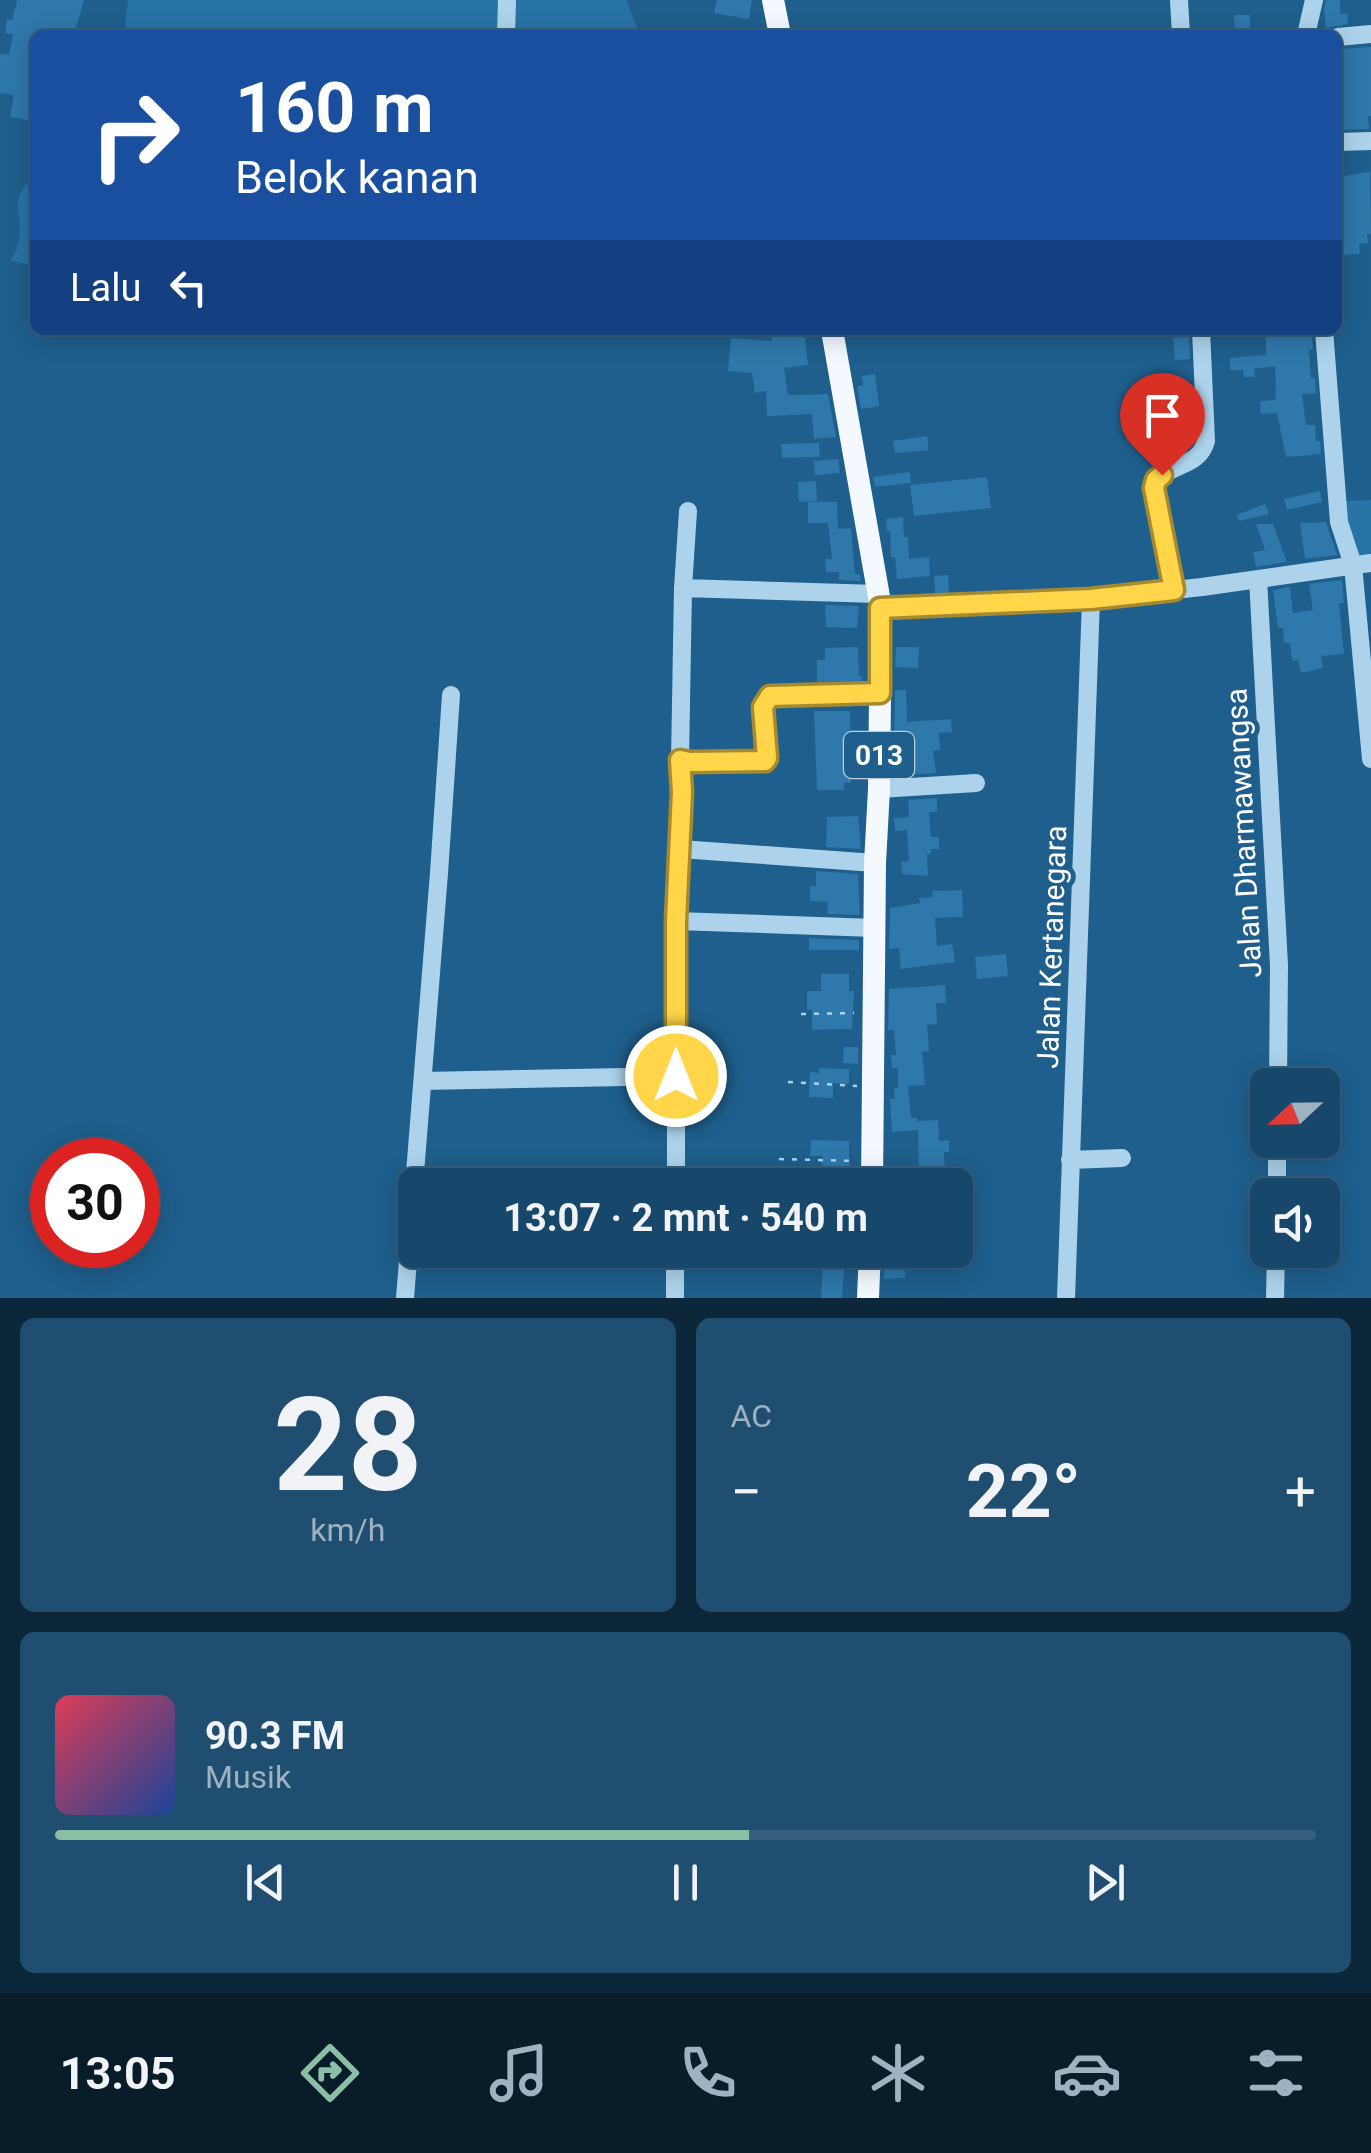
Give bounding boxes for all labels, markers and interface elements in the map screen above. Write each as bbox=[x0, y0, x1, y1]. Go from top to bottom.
text: 160 m bbox=[235, 67, 434, 149]
icon: right bbox=[70, 70, 200, 200]
text: Belok kanan bbox=[235, 151, 479, 204]
icon: left bbox=[161, 260, 216, 315]
text: Lalu bbox=[70, 266, 141, 310]
pin bbox=[1120, 373, 1205, 476]
icon: arrive bbox=[1135, 388, 1190, 443]
street label: Jalan Dharmawangsa bbox=[1218, 687, 1269, 979]
road number: 013 bbox=[844, 732, 914, 778]
street label: Jalan Kertanegara bbox=[1030, 825, 1073, 1069]
position arrow bbox=[624, 1024, 728, 1128]
north arrow bbox=[1250, 1068, 1340, 1158]
map controls bbox=[1250, 1068, 1340, 1268]
speed limit sign: 30 bbox=[30, 1138, 160, 1268]
button: sound bbox=[1250, 1178, 1340, 1268]
text: 13:07 · 2 mnt · 540 m bbox=[503, 1196, 868, 1240]
text: 28 bbox=[273, 1369, 422, 1522]
text: AC bbox=[731, 1397, 772, 1435]
text: 22° bbox=[966, 1447, 1081, 1535]
text: − bbox=[731, 1460, 762, 1524]
text: + bbox=[1285, 1460, 1316, 1524]
text: km/h bbox=[310, 1511, 385, 1549]
text: 90.3 FM bbox=[205, 1714, 345, 1758]
text: Musik bbox=[205, 1758, 291, 1796]
icon: previous bbox=[238, 1855, 293, 1910]
icon: pause bbox=[658, 1855, 713, 1910]
icon: next bbox=[1078, 1855, 1133, 1910]
icon: directions bbox=[295, 2038, 365, 2108]
icon: music bbox=[484, 2038, 554, 2108]
icon: phone bbox=[673, 2038, 743, 2108]
icon: climate bbox=[863, 2038, 933, 2108]
icon: car bbox=[1052, 2038, 1122, 2108]
icon: filters bbox=[1241, 2038, 1311, 2108]
text: 13:05 bbox=[60, 2047, 176, 2100]

